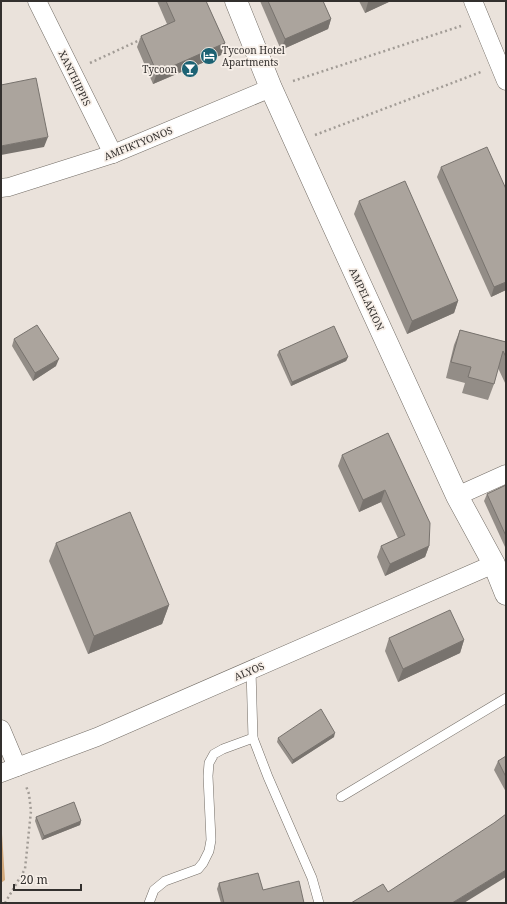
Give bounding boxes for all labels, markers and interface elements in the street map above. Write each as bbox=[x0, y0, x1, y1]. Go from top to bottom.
place label: Tycoon Hotel Apartments bbox=[222, 43, 285, 69]
hotel icon: Tycoon Hotel Apartments bbox=[199, 46, 219, 66]
street label: XANTHIPPIS bbox=[56, 48, 94, 108]
bar icon: Tycoon bbox=[180, 59, 200, 79]
place label: Tycoon bbox=[142, 62, 178, 76]
street label: AMFIKTYONOS bbox=[102, 123, 174, 163]
street label: AMPELAKION bbox=[346, 265, 388, 333]
street label: ALYOS bbox=[232, 658, 266, 684]
scale bar bbox=[14, 866, 81, 892]
text: 20 m bbox=[20, 871, 48, 888]

